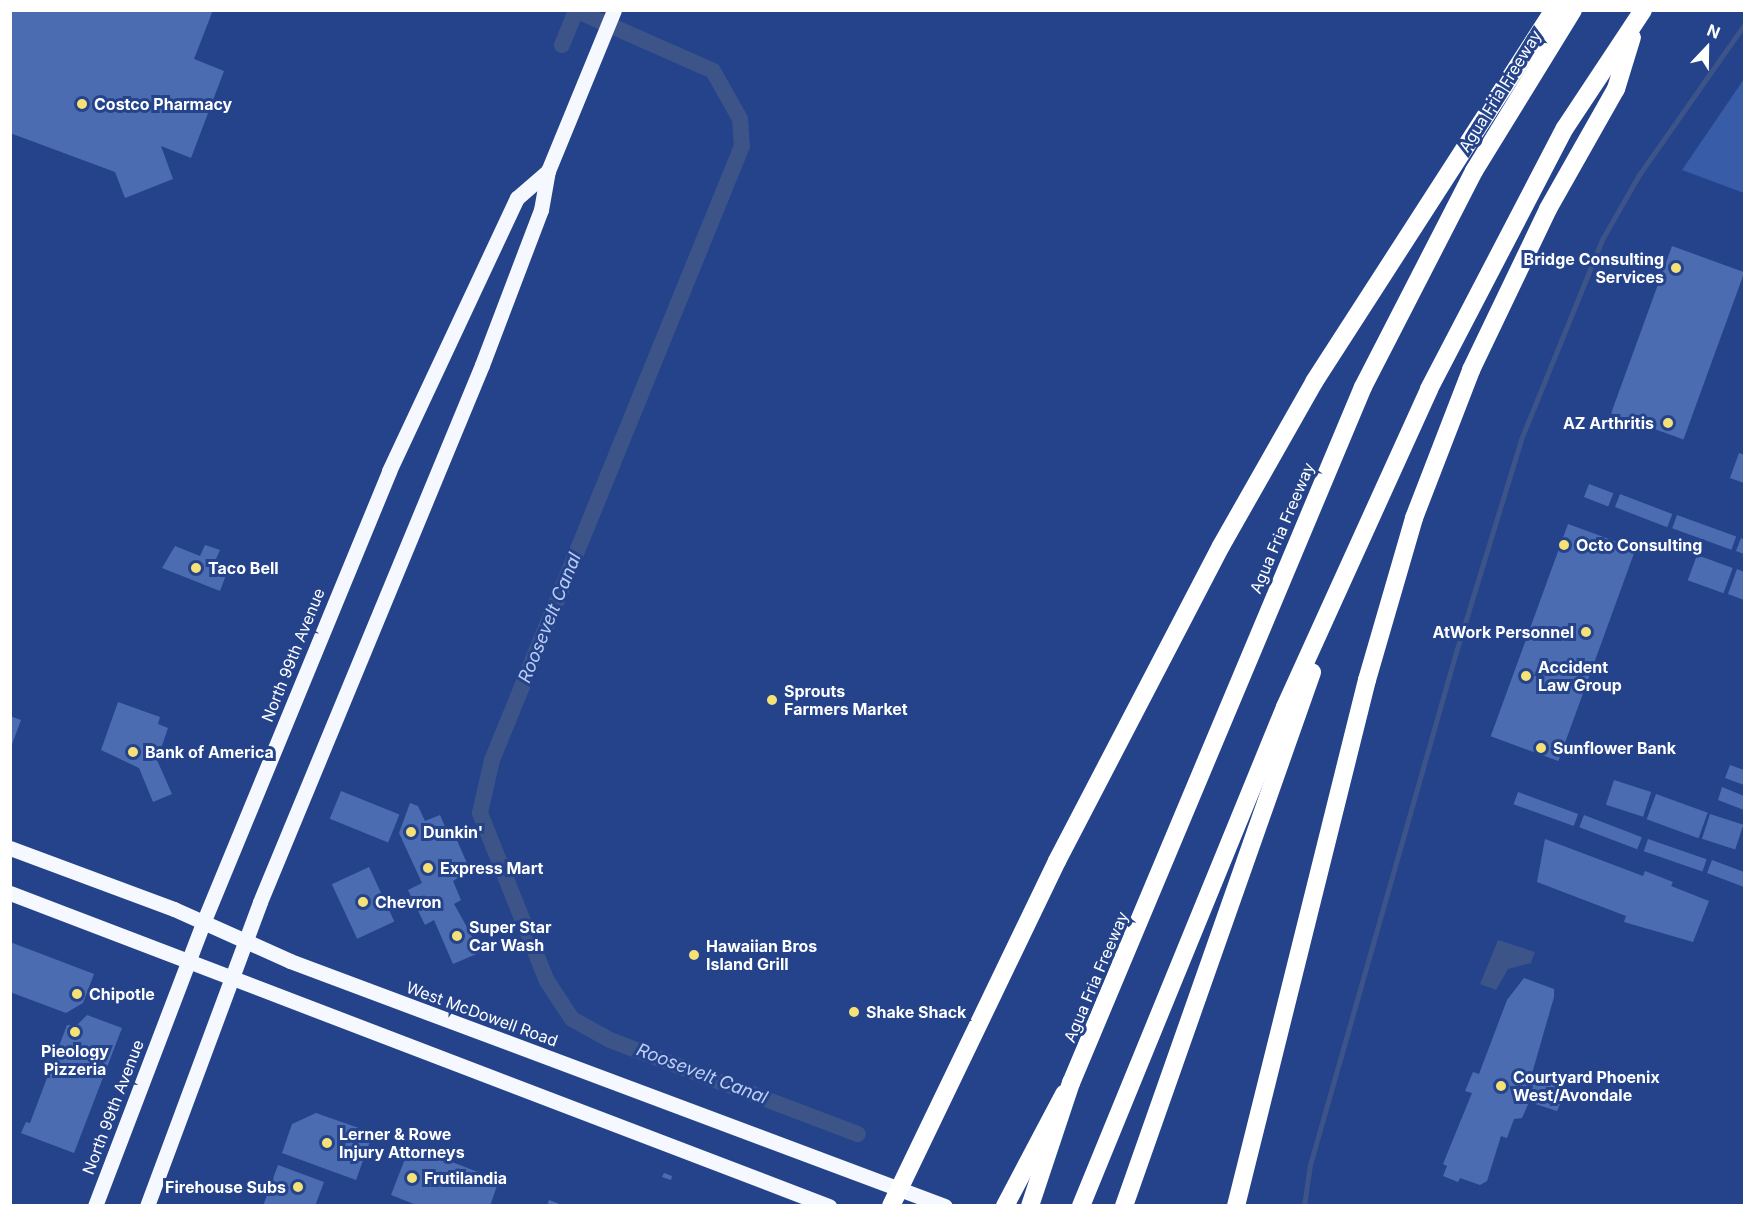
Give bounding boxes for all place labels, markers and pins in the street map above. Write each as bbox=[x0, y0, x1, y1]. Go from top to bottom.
place label: Costco Pharmacy bbox=[94, 94, 232, 114]
marker: Costco Pharmacy bbox=[75, 97, 89, 111]
place label: Bridge Consulting Services bbox=[1524, 249, 1664, 287]
marker: Bridge Consulting Services bbox=[1669, 261, 1683, 275]
place label: AZ Arthritis bbox=[1563, 413, 1654, 433]
marker: AZ Arthritis bbox=[1659, 414, 1677, 432]
place label: Octo Consulting bbox=[1576, 535, 1702, 555]
marker: Octo Consulting bbox=[1557, 538, 1571, 552]
place label: Taco Bell bbox=[208, 558, 279, 578]
marker: Taco Bell bbox=[189, 561, 203, 575]
place label: AtWork Personnel bbox=[1432, 622, 1574, 642]
marker: AtWork Personnel bbox=[1579, 625, 1593, 639]
place label: Accident Law Group bbox=[1538, 657, 1622, 695]
marker: Accident Law Group bbox=[1519, 669, 1533, 683]
place label: Sprouts Farmers Market bbox=[784, 681, 908, 719]
marker: Sprouts Farmers Market bbox=[765, 693, 779, 707]
place label: Sunflower Bank bbox=[1553, 738, 1676, 758]
marker: Sunflower Bank bbox=[1534, 741, 1548, 755]
place label: Bank of America bbox=[145, 742, 274, 762]
marker: Bank of America bbox=[126, 745, 140, 759]
place label: Dunkin' bbox=[423, 822, 483, 842]
marker: Dunkin' bbox=[404, 825, 418, 839]
place label: Express Mart bbox=[440, 858, 543, 878]
marker: Express Mart bbox=[421, 861, 435, 875]
place label: Chevron bbox=[375, 892, 442, 912]
marker: Chevron bbox=[356, 895, 370, 909]
place label: Super Star Car Wash bbox=[469, 917, 552, 955]
marker: Super Star Car Wash bbox=[450, 929, 464, 943]
place label: Hawaiian Bros Island Grill bbox=[706, 936, 817, 974]
marker: Hawaiian Bros Island Grill bbox=[687, 948, 701, 962]
place label: Chipotle bbox=[89, 984, 155, 1004]
marker: Chipotle bbox=[70, 987, 84, 1001]
place label: Shake Shack bbox=[866, 1002, 966, 1022]
marker: Shake Shack bbox=[847, 1005, 861, 1019]
marker: Pieology Pizzeria bbox=[68, 1025, 82, 1039]
place label: Pieology Pizzeria bbox=[41, 1041, 109, 1079]
place label: Courtyard Phoenix West/Avondale bbox=[1513, 1067, 1660, 1105]
marker: Courtyard Phoenix West/Avondale bbox=[1494, 1079, 1508, 1093]
place label: Lerner & Rowe Injury Attorneys bbox=[339, 1124, 465, 1162]
marker: Lerner & Rowe Injury Attorneys bbox=[320, 1136, 334, 1150]
place label: Frutilandia bbox=[424, 1168, 507, 1188]
marker: Frutilandia bbox=[405, 1171, 419, 1185]
place label: Firehouse Subs bbox=[165, 1177, 286, 1197]
marker: Firehouse Subs bbox=[291, 1180, 305, 1194]

